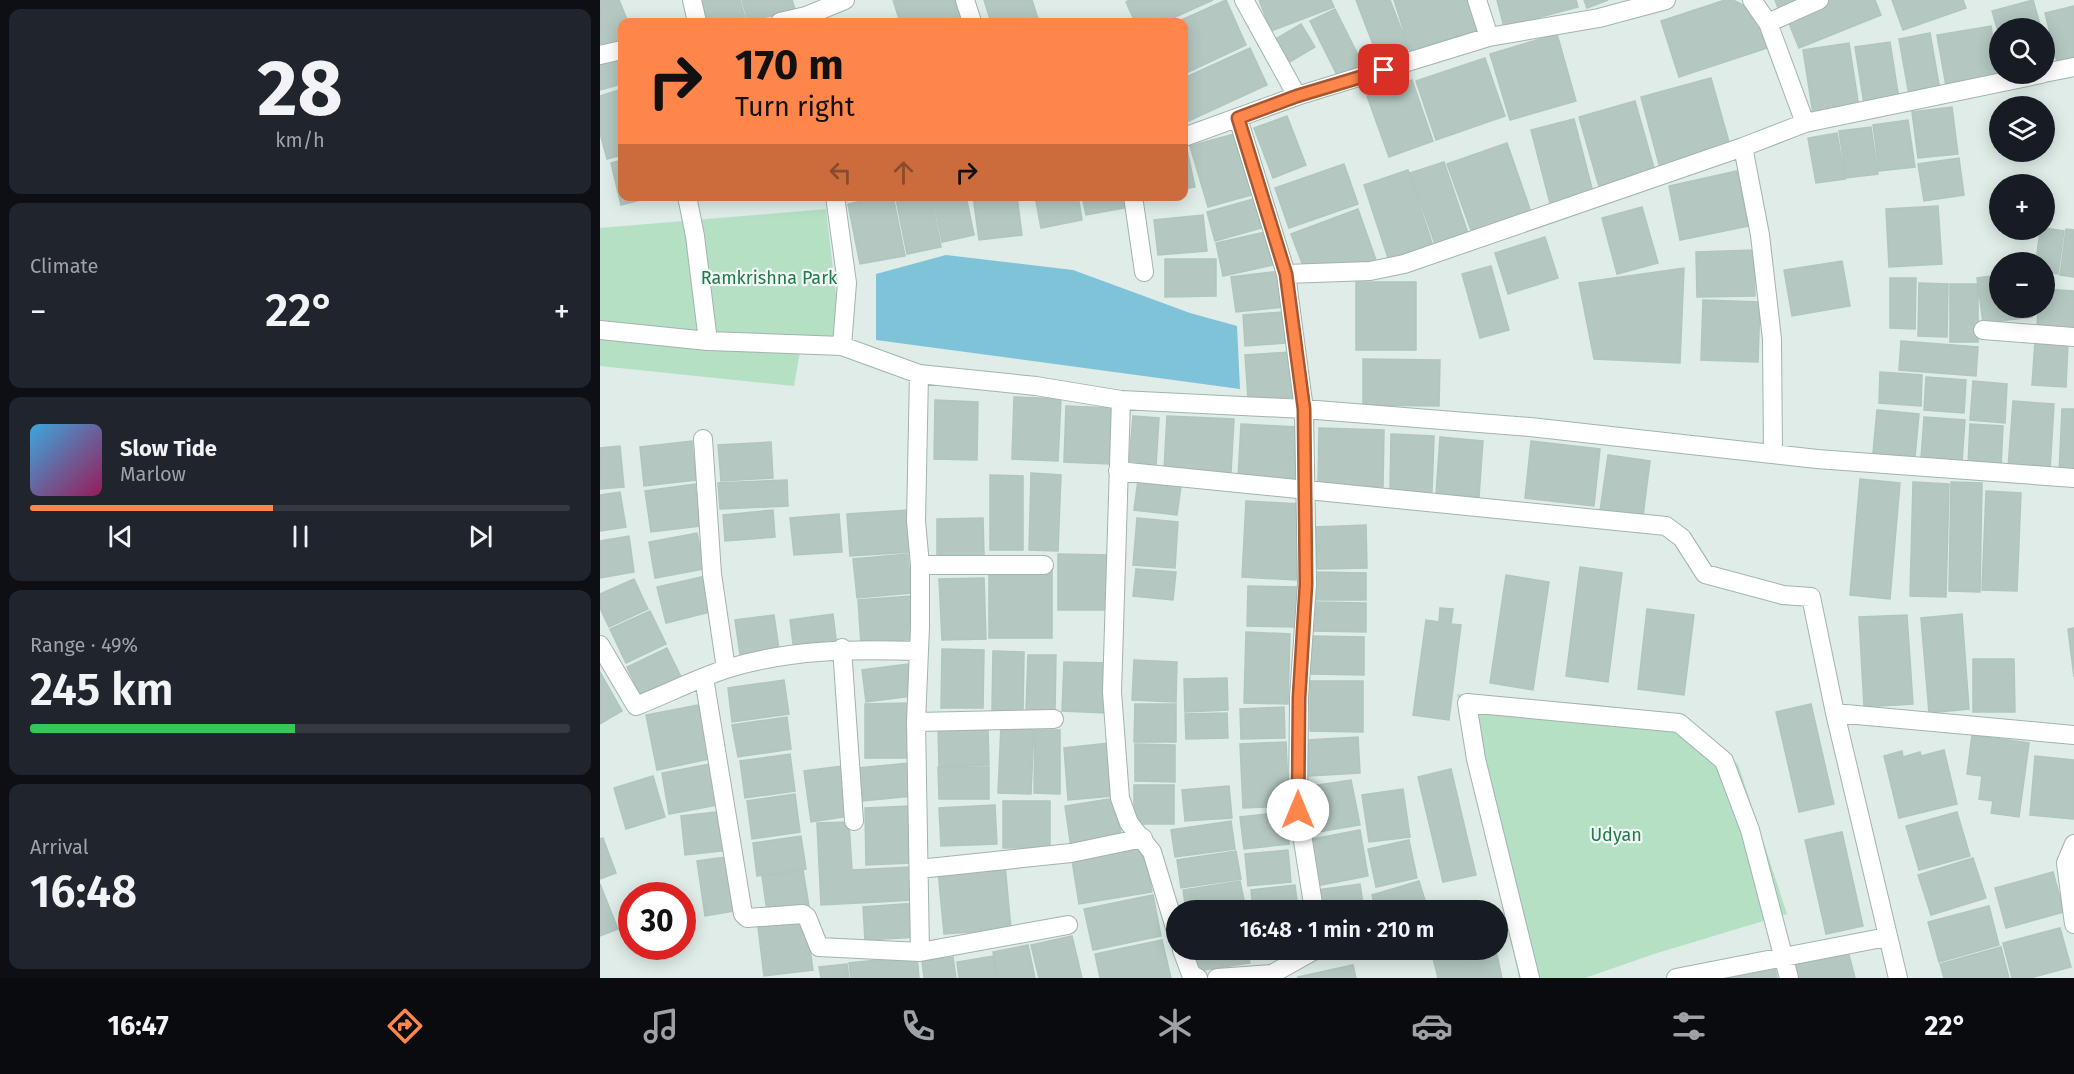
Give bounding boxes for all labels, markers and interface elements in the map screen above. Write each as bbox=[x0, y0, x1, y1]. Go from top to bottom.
map controls bbox=[1989, 18, 2055, 318]
button: search bbox=[1989, 18, 2055, 84]
text: 170 m bbox=[735, 40, 844, 90]
text: 28 bbox=[257, 42, 343, 136]
icon: right bbox=[636, 42, 714, 120]
pin bbox=[1358, 44, 1409, 95]
icon: arrive bbox=[1367, 53, 1400, 86]
text: Turn right bbox=[735, 91, 855, 123]
button: layers bbox=[1989, 96, 2055, 162]
text: km/h bbox=[275, 128, 325, 152]
icon: left bbox=[824, 156, 857, 189]
icon: ahead bbox=[887, 156, 920, 189]
icon: right bbox=[950, 156, 983, 189]
button: + bbox=[1989, 174, 2055, 240]
button: − bbox=[1989, 252, 2055, 318]
text: Climate bbox=[30, 254, 98, 278]
park label: Ramkrishna Park bbox=[701, 267, 838, 289]
text: 22° bbox=[265, 284, 335, 338]
text: − bbox=[30, 292, 47, 332]
text: + bbox=[554, 292, 570, 332]
text: Slow Tide bbox=[120, 435, 217, 462]
text: Marlow bbox=[120, 462, 186, 486]
icon: previous bbox=[104, 520, 137, 553]
icon: pause bbox=[284, 520, 317, 553]
icon: next bbox=[464, 520, 497, 553]
text: Range · 49% bbox=[30, 633, 138, 657]
text: 245 km bbox=[30, 663, 174, 717]
position arrow bbox=[1266, 778, 1330, 842]
park label: Udyan bbox=[1590, 824, 1642, 846]
text: Arrival bbox=[30, 835, 89, 859]
text: 16:48 bbox=[30, 865, 137, 919]
speed limit sign: 30 bbox=[618, 882, 696, 960]
text: 16:48 · 1 min · 210 m bbox=[1240, 916, 1434, 943]
icon: directions bbox=[384, 1005, 426, 1047]
icon: music bbox=[640, 1005, 682, 1047]
icon: phone bbox=[897, 1005, 939, 1047]
icon: climate bbox=[1154, 1005, 1196, 1047]
icon: car bbox=[1411, 1005, 1453, 1047]
icon: filters bbox=[1668, 1005, 1710, 1047]
text: 16:47 bbox=[107, 1010, 169, 1042]
text: 22° bbox=[1925, 1010, 1967, 1042]

